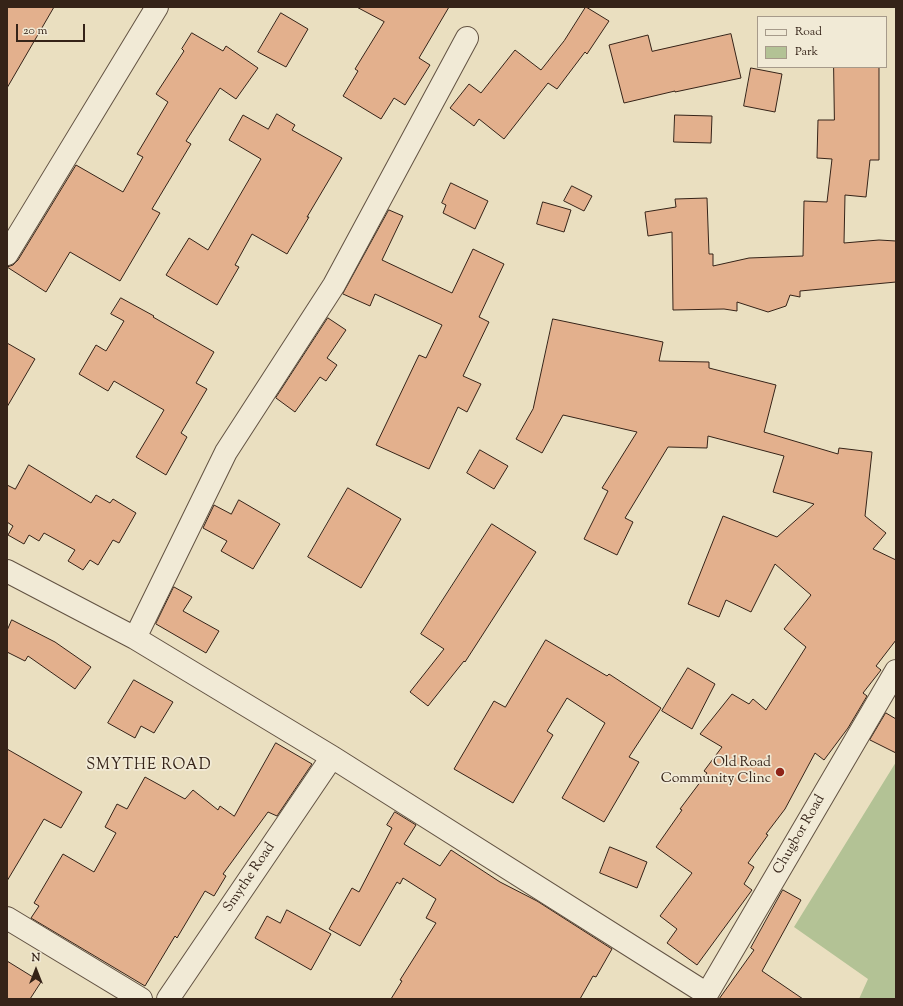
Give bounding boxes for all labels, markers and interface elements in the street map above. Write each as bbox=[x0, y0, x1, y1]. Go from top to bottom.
scale bar bbox=[18, 16, 87, 42]
legend bbox=[757, 16, 887, 68]
text: 20 m bbox=[23, 22, 47, 40]
text: Road bbox=[795, 23, 822, 41]
text: Park bbox=[795, 43, 818, 61]
place label: Old Road Community Clinc bbox=[661, 756, 771, 788]
district label: SMYTHE ROAD bbox=[86, 757, 212, 775]
marker: Old Road Community Clinc bbox=[774, 766, 786, 778]
street label: Chugbor Road bbox=[770, 792, 830, 878]
street label: Smythe Road bbox=[221, 840, 279, 916]
north arrow bbox=[16, 950, 56, 990]
text: N bbox=[32, 950, 40, 966]

